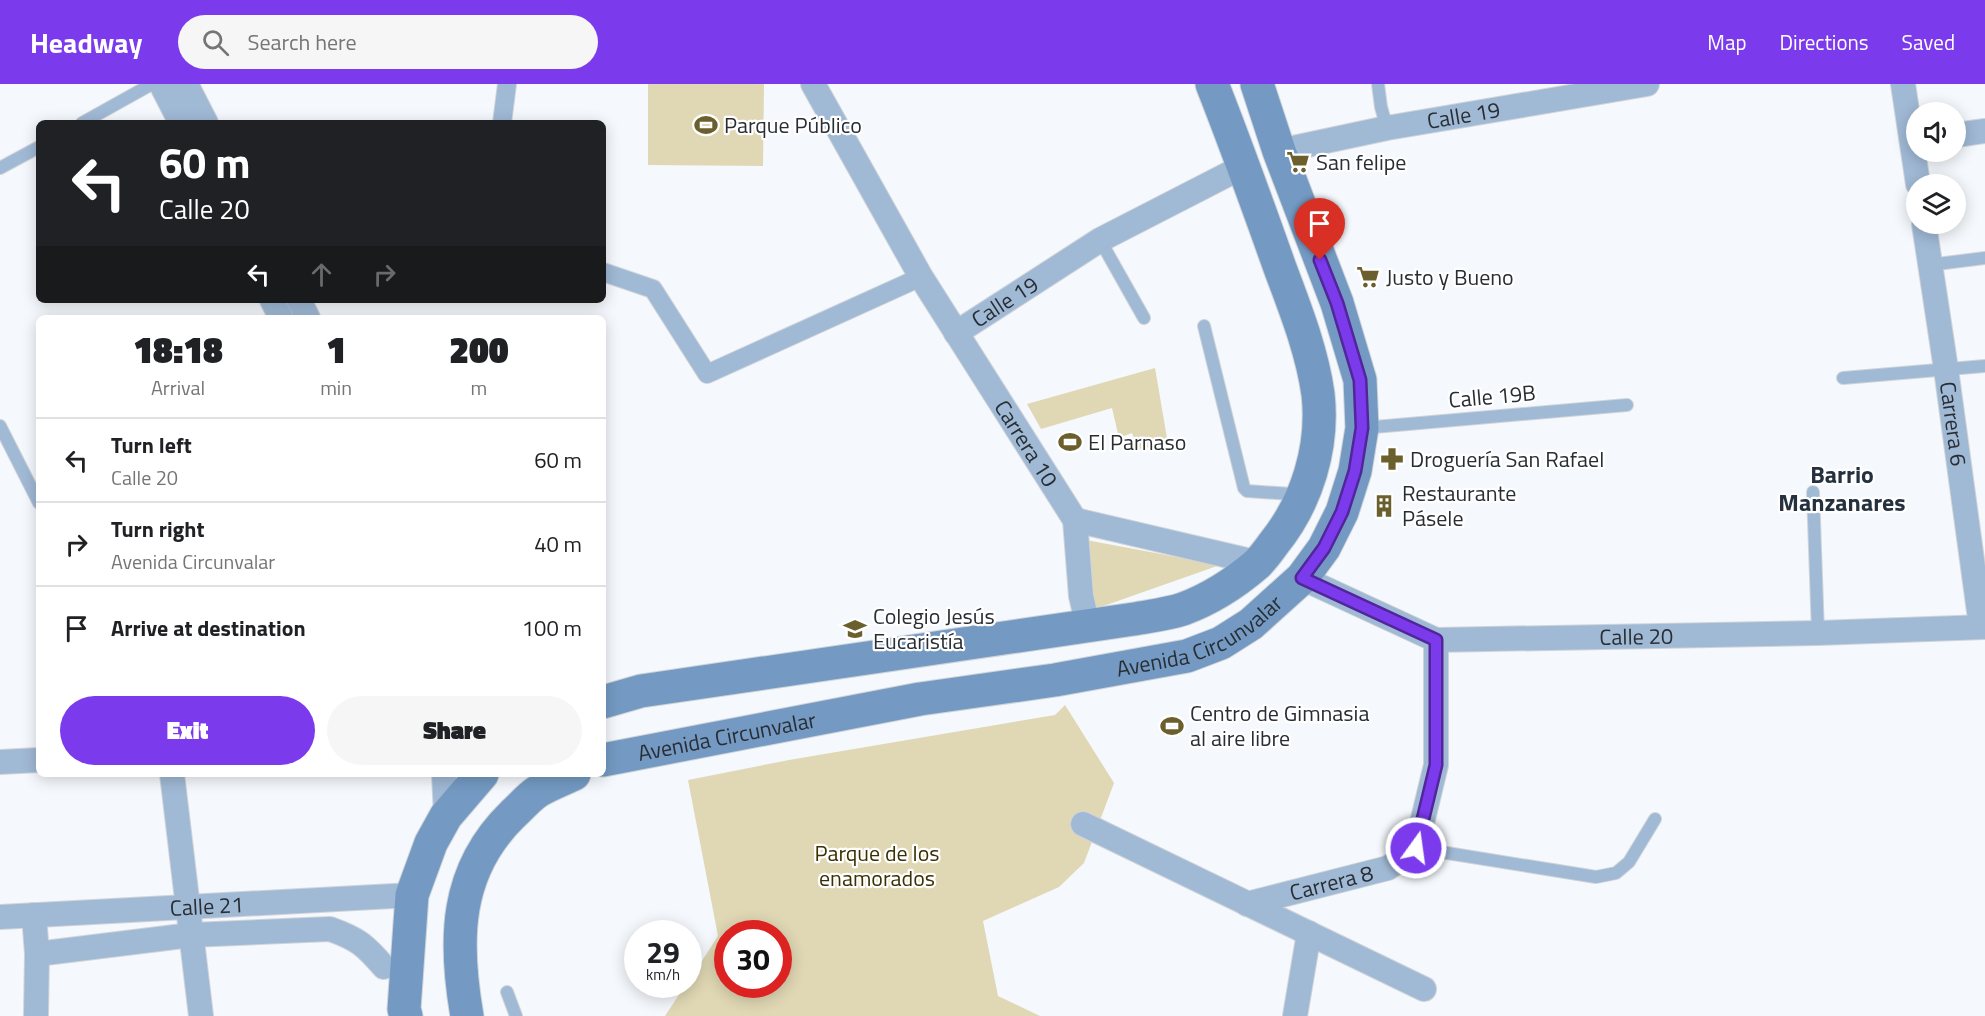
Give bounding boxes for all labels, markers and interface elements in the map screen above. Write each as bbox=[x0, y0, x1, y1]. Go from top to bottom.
search box bbox=[178, 15, 598, 69]
text: Headway bbox=[30, 21, 142, 64]
text: Search here bbox=[247, 25, 357, 59]
icon: search bbox=[199, 26, 232, 59]
text: Map bbox=[1707, 26, 1747, 58]
text: Directions bbox=[1780, 26, 1869, 58]
text: Saved bbox=[1902, 26, 1955, 58]
street label: Calle 19 bbox=[1424, 92, 1503, 138]
map controls bbox=[1906, 102, 1966, 234]
button: sound bbox=[1906, 102, 1966, 162]
place label: Parque Público bbox=[724, 108, 862, 142]
sports icon: Parque Público bbox=[693, 112, 719, 138]
text: 60 m bbox=[159, 130, 251, 194]
icon: left bbox=[60, 144, 138, 222]
place label: San felipe bbox=[1316, 145, 1406, 179]
supermarket icon: San felipe bbox=[1285, 149, 1311, 175]
button: layers bbox=[1906, 174, 1966, 234]
text: Calle 20 bbox=[159, 188, 250, 229]
pin bbox=[1294, 198, 1345, 260]
icon: arrive bbox=[1303, 207, 1336, 240]
icon: left bbox=[242, 258, 275, 291]
icon: ahead bbox=[305, 258, 338, 291]
icon: right bbox=[368, 258, 401, 291]
place label: Justo y Bueno bbox=[1386, 260, 1514, 294]
supermarket icon: Justo y Bueno bbox=[1355, 264, 1381, 290]
street label: Calle 19 bbox=[964, 267, 1045, 336]
text: 18:18 bbox=[133, 322, 223, 377]
text: 1 bbox=[326, 322, 346, 377]
text: 200 bbox=[449, 322, 509, 377]
text: Arrival bbox=[151, 372, 205, 403]
text: min bbox=[320, 372, 352, 403]
text: m bbox=[471, 372, 487, 403]
street label: Calle 19B bbox=[1447, 375, 1537, 417]
street label: Carrera 6 bbox=[1931, 379, 1976, 468]
street label: Carrera 10 bbox=[986, 393, 1067, 493]
place label: El Parnaso bbox=[1088, 425, 1186, 459]
text: Turn left bbox=[111, 428, 192, 462]
sports icon: El Parnaso bbox=[1057, 429, 1083, 455]
place label: Droguería San Rafael bbox=[1410, 442, 1604, 476]
text: 60 m bbox=[534, 443, 582, 477]
icon: left bbox=[60, 444, 93, 477]
pharmacy icon: Droguería San Rafael bbox=[1379, 446, 1405, 472]
district label: Barrio Manzanares bbox=[1778, 456, 1906, 520]
text: Calle 20 bbox=[111, 462, 178, 493]
place label: Restaurante Pásele bbox=[1402, 476, 1516, 535]
building icon: Restaurante Pásele bbox=[1371, 493, 1397, 519]
text: Turn right bbox=[111, 512, 205, 546]
text: 40 m bbox=[534, 527, 582, 561]
icon: right bbox=[60, 528, 93, 561]
text: Avenida Circunvalar bbox=[111, 546, 275, 577]
street label: Avenida Circunvalar bbox=[1113, 586, 1290, 686]
place label: Colegio Jesús Eucaristía bbox=[873, 599, 995, 658]
text: Arrive at destination bbox=[111, 611, 306, 645]
text: 100 m bbox=[522, 611, 582, 645]
icon: arrive bbox=[60, 612, 93, 645]
school or university icon: Colegio Jesús Eucaristía bbox=[842, 616, 868, 642]
street label: Calle 20 bbox=[1599, 619, 1674, 654]
button: Exit bbox=[60, 696, 315, 765]
button: Share bbox=[327, 696, 582, 765]
place label: Centro de Gimnasia al aire libre bbox=[1190, 696, 1369, 755]
street label: Avenida Circunvalar bbox=[635, 702, 819, 770]
sports icon: Centro de Gimnasia al aire libre bbox=[1159, 713, 1185, 739]
position arrow bbox=[1384, 816, 1448, 880]
park label: Parque de los enamorados bbox=[814, 836, 940, 895]
street label: Carrera 8 bbox=[1286, 855, 1377, 909]
street label: Calle 21 bbox=[169, 887, 244, 925]
speed limit sign: 30 bbox=[714, 920, 792, 998]
text: 29 bbox=[646, 929, 680, 975]
text: km/h bbox=[646, 963, 680, 986]

